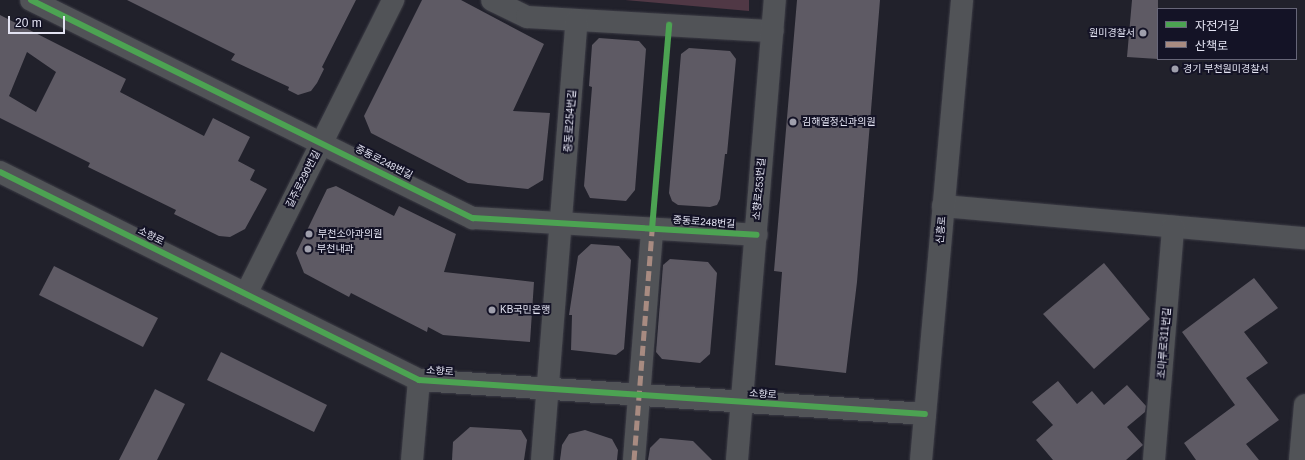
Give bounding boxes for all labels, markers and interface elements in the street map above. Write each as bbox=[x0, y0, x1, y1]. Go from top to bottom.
scale bar bbox=[10, 8, 67, 34]
legend bbox=[1157, 8, 1297, 60]
text: 20 m bbox=[15, 16, 42, 30]
text: 자전거길 bbox=[1195, 19, 1239, 33]
place label: 원미경찰서 bbox=[1089, 27, 1135, 39]
marker: 원미경찰서 bbox=[1138, 28, 1148, 38]
text: 산책로 bbox=[1195, 39, 1228, 53]
place label: 경기 부천원미경찰서 bbox=[1183, 63, 1269, 75]
marker: 경기 부천원미경찰서 bbox=[1170, 64, 1180, 74]
street label: 중동로254번길 bbox=[562, 89, 578, 153]
marker: 김해열정신과의원 bbox=[787, 116, 799, 128]
place label: 김해열정신과의원 bbox=[802, 116, 876, 128]
street label: 중동로248번길 bbox=[353, 142, 415, 182]
street label: 길주로290번길 bbox=[283, 148, 323, 210]
street label: 소향로253번길 bbox=[750, 157, 768, 221]
street label: 중동로248번길 bbox=[672, 214, 736, 230]
street label: 신흥로 bbox=[934, 216, 948, 244]
street label: 소향로 bbox=[136, 225, 166, 247]
marker: 부천소아과의원 bbox=[303, 228, 315, 240]
place label: 부천소아과의원 bbox=[318, 228, 382, 240]
marker: 부천내과 bbox=[302, 243, 314, 255]
place label: 부천내과 bbox=[317, 243, 354, 255]
place label: KB국민은행 bbox=[500, 304, 550, 316]
marker: KB국민은행 bbox=[487, 305, 497, 315]
street label: 조마루로311번길 bbox=[1155, 307, 1173, 379]
street label: 소향로 bbox=[426, 364, 454, 378]
street label: 소향로 bbox=[749, 387, 777, 401]

